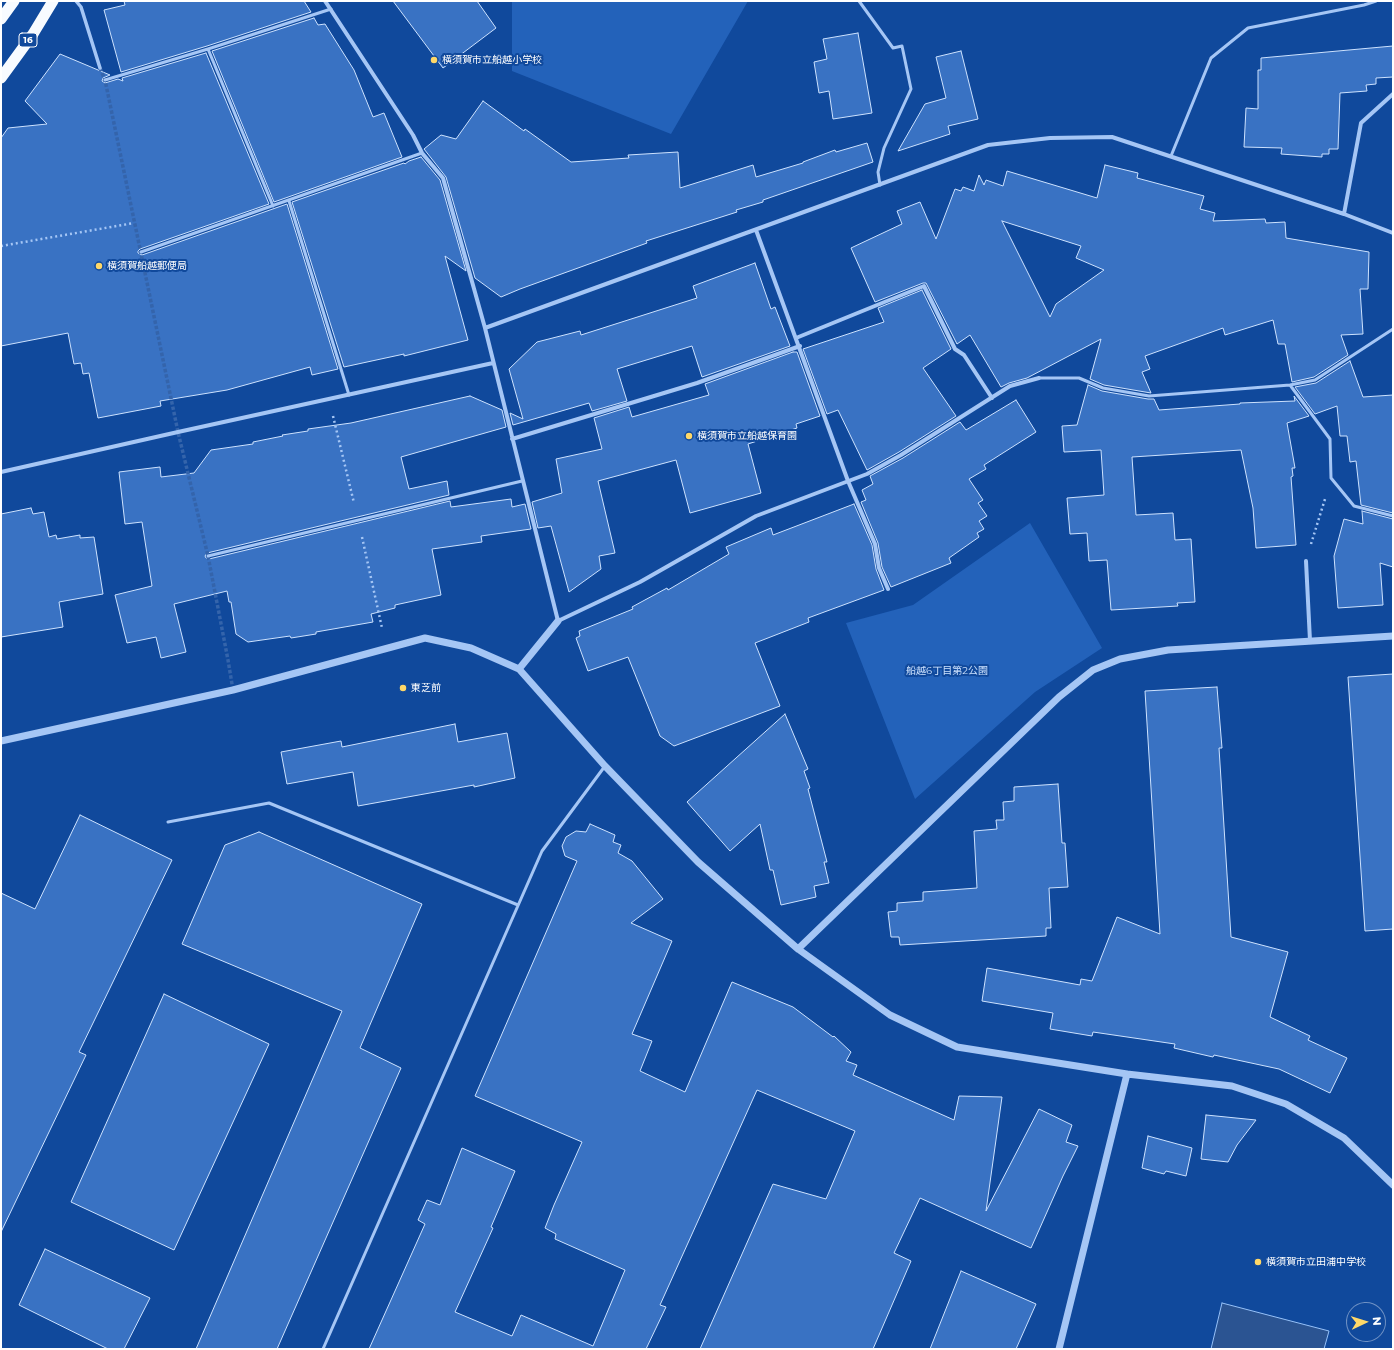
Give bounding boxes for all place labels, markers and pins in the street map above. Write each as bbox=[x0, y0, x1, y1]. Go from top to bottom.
place label: 横須賀市立船越小学校 bbox=[442, 54, 542, 66]
marker: 横須賀市立船越小学校 bbox=[429, 55, 439, 65]
place label: 横須賀船越郵便局 bbox=[107, 260, 187, 272]
marker: 横須賀船越郵便局 bbox=[94, 261, 104, 271]
place label: 横須賀市立船越保育園 bbox=[697, 430, 797, 442]
marker: 横須賀市立船越保育園 bbox=[684, 431, 694, 441]
place label: 東芝前 bbox=[411, 682, 441, 694]
marker: 東芝前 bbox=[398, 683, 408, 693]
place label: 横須賀市立田浦中学校 bbox=[1266, 1256, 1366, 1268]
marker: 横須賀市立田浦中学校 bbox=[1253, 1257, 1263, 1267]

